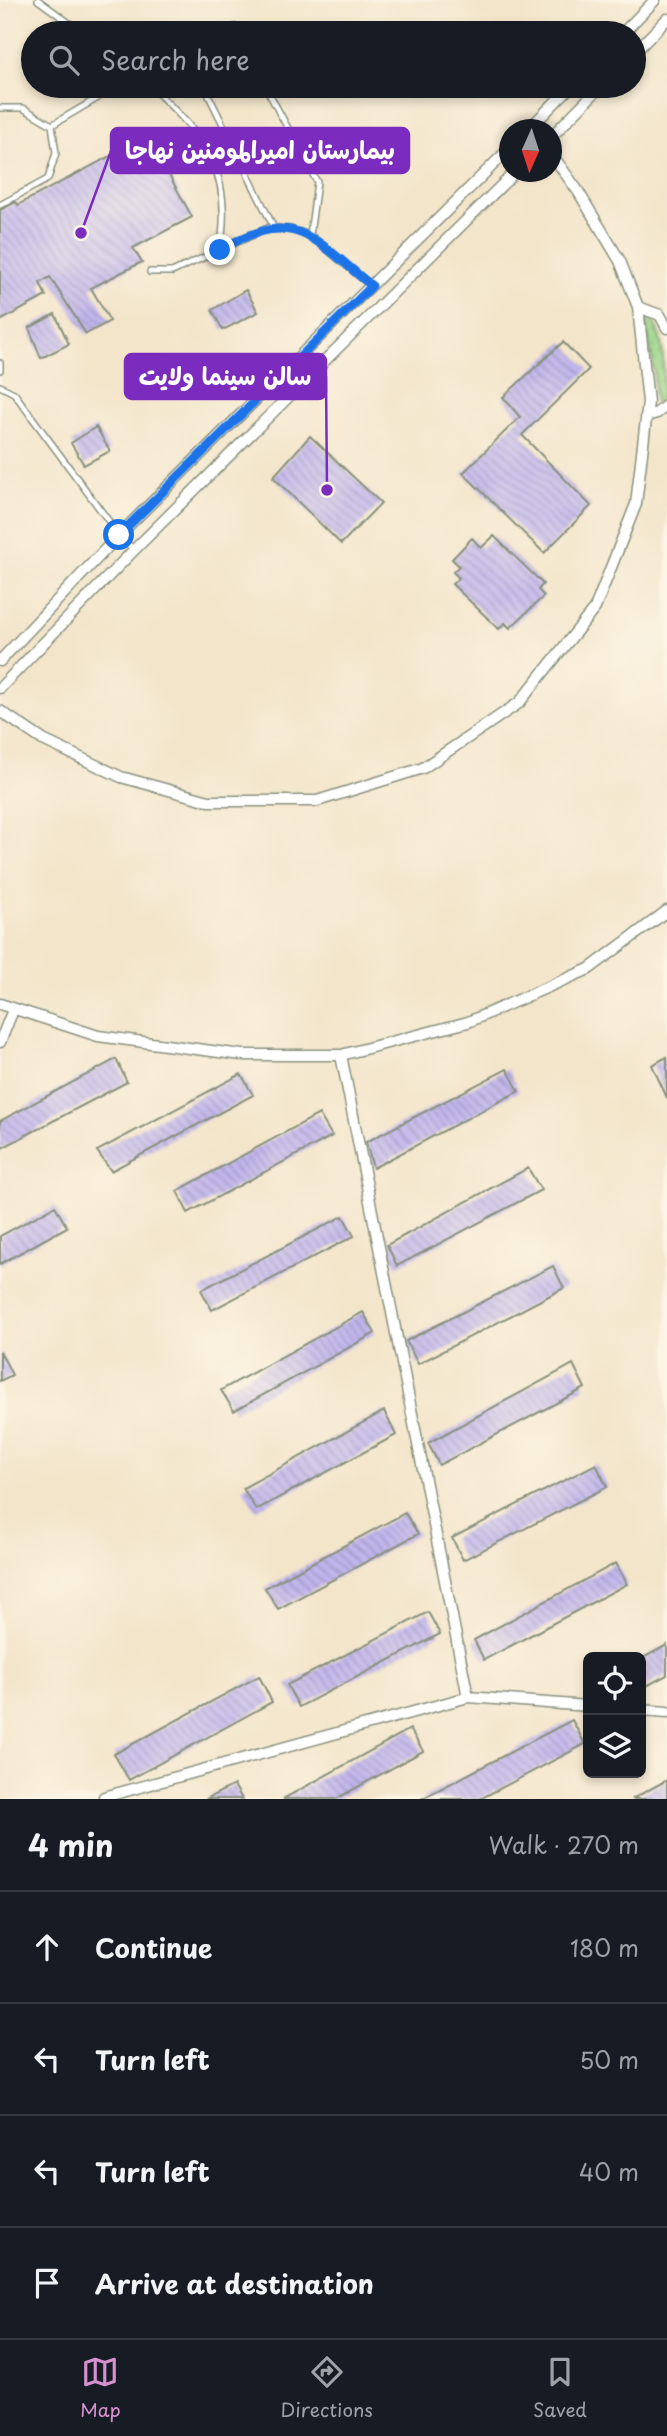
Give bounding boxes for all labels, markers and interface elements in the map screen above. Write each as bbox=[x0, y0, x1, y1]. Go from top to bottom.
search box bbox=[21, 21, 646, 98]
text: Search here bbox=[101, 40, 250, 79]
icon: search bbox=[45, 41, 83, 79]
north arrow bbox=[499, 119, 562, 182]
callout: بیمارستان امیرالمومنین نهاجا bbox=[111, 128, 409, 173]
text: بیمارستان امیرالمومنین نهاجا bbox=[125, 131, 395, 167]
route end bbox=[204, 234, 235, 265]
callout: سالن سینما ولایت bbox=[125, 354, 326, 399]
text: سالن سینما ولایت bbox=[139, 357, 311, 393]
route start bbox=[103, 519, 134, 550]
map controls bbox=[583, 1652, 646, 1778]
button: locate bbox=[583, 1652, 646, 1715]
button: layers bbox=[583, 1715, 646, 1778]
text: 4 min bbox=[28, 1822, 114, 1867]
text: Walk · 270 m bbox=[489, 1827, 639, 1862]
icon: ahead bbox=[28, 1928, 66, 1966]
text: Continue bbox=[95, 1928, 212, 1967]
text: 180 m bbox=[570, 1930, 639, 1965]
icon: left bbox=[28, 2040, 66, 2078]
text: Turn left bbox=[95, 2040, 210, 2079]
text: 50 m bbox=[579, 2042, 639, 2077]
icon: left bbox=[28, 2152, 66, 2190]
text: Turn left bbox=[95, 2152, 210, 2191]
text: 40 m bbox=[579, 2154, 639, 2189]
icon: arrive bbox=[28, 2264, 66, 2302]
text: Arrive at destination bbox=[95, 2264, 374, 2303]
tab: Map bbox=[80, 2353, 121, 2423]
tab: Directions bbox=[281, 2353, 373, 2423]
tab: Saved bbox=[533, 2353, 587, 2423]

